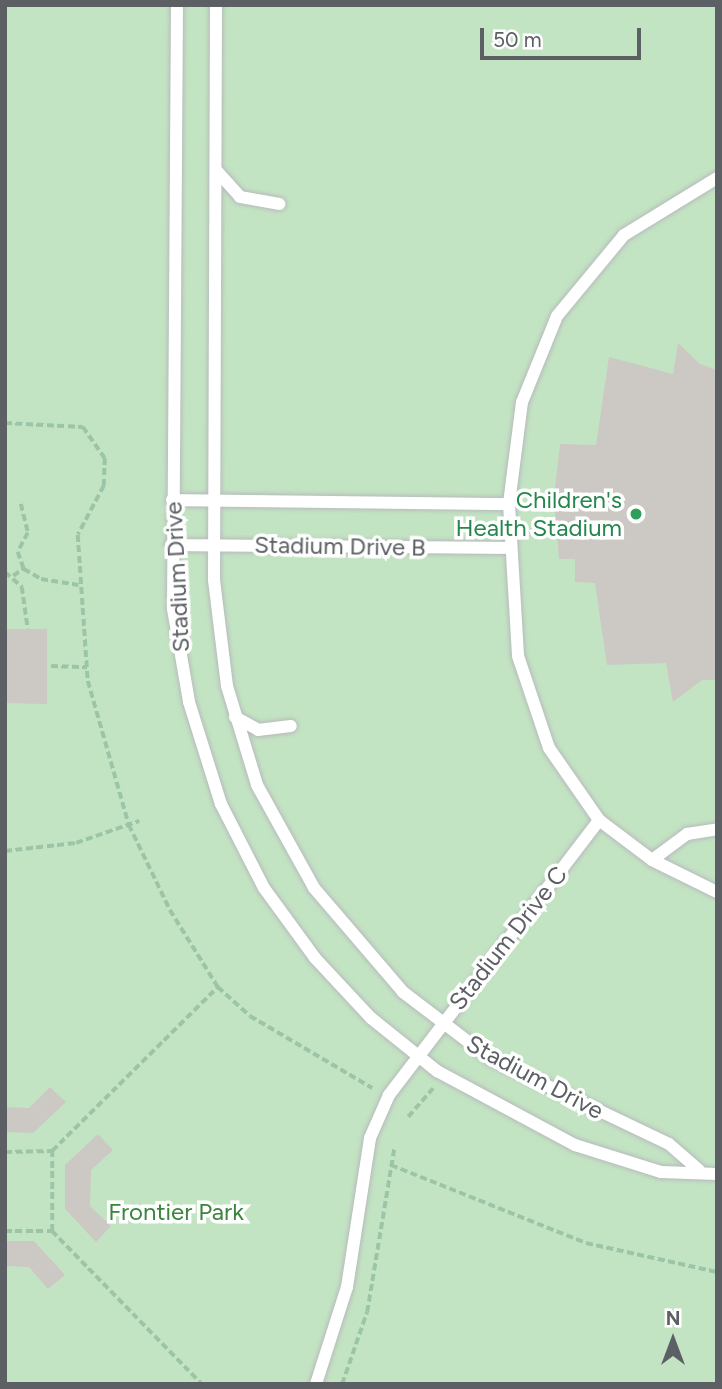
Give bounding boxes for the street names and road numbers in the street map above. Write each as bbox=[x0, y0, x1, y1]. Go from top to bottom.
street label: Stadium Drive bbox=[159, 501, 195, 653]
street label: Stadium Drive B bbox=[254, 530, 426, 562]
street label: Stadium Drive C bbox=[443, 861, 573, 1015]
street label: Stadium Drive bbox=[462, 1029, 608, 1125]

